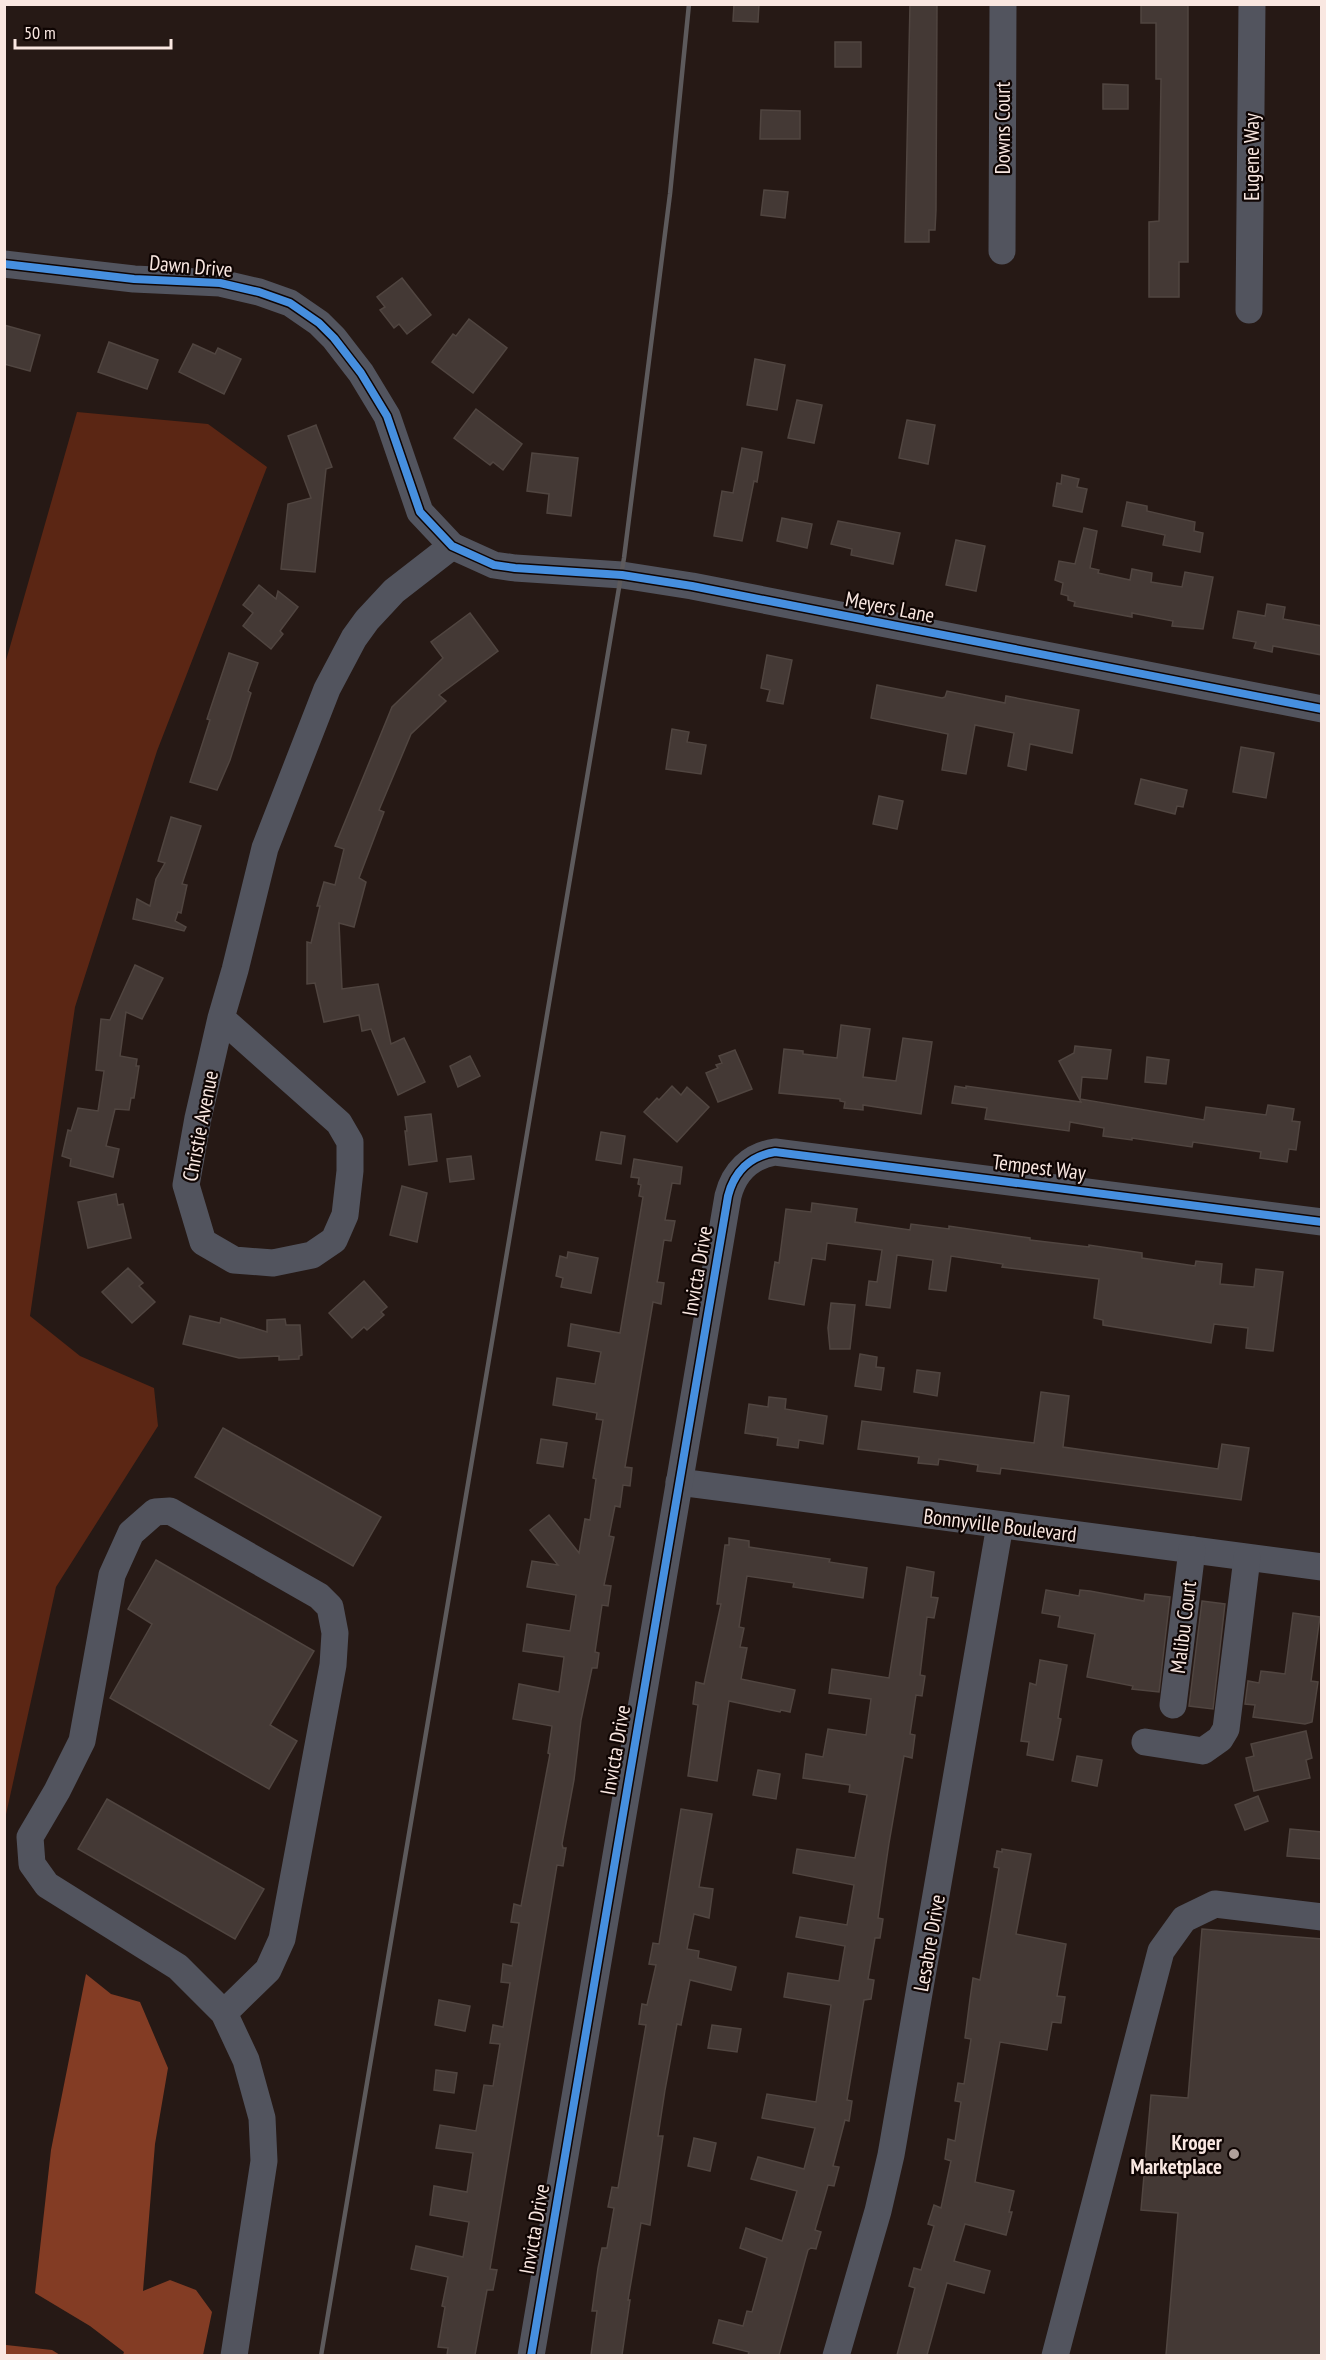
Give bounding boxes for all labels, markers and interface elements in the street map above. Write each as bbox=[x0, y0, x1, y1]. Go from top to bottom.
scale bar bbox=[15, 12, 171, 50]
text: 50 m bbox=[24, 21, 56, 44]
street label: Downs Court bbox=[989, 82, 1016, 174]
street label: Eugene Way bbox=[1238, 113, 1265, 201]
street label: Dawn Drive bbox=[148, 249, 234, 283]
street label: Meyers Lane bbox=[843, 585, 937, 629]
street label: Christie Avenue bbox=[176, 1068, 224, 1184]
street label: Tempest Way bbox=[991, 1148, 1087, 1186]
street label: Invicta Drive bbox=[676, 1224, 718, 1318]
street label: Bonnyville Boulevard bbox=[922, 1502, 1078, 1548]
street label: Malibu Court bbox=[1164, 1579, 1202, 1675]
street label: Invicta Drive bbox=[594, 1703, 636, 1797]
street label: Lesabre Drive bbox=[907, 1892, 951, 1994]
place label: Kroger Marketplace bbox=[1130, 2129, 1223, 2180]
marker: Kroger Marketplace bbox=[1227, 2147, 1241, 2161]
street label: Invicta Drive bbox=[513, 2182, 555, 2276]

